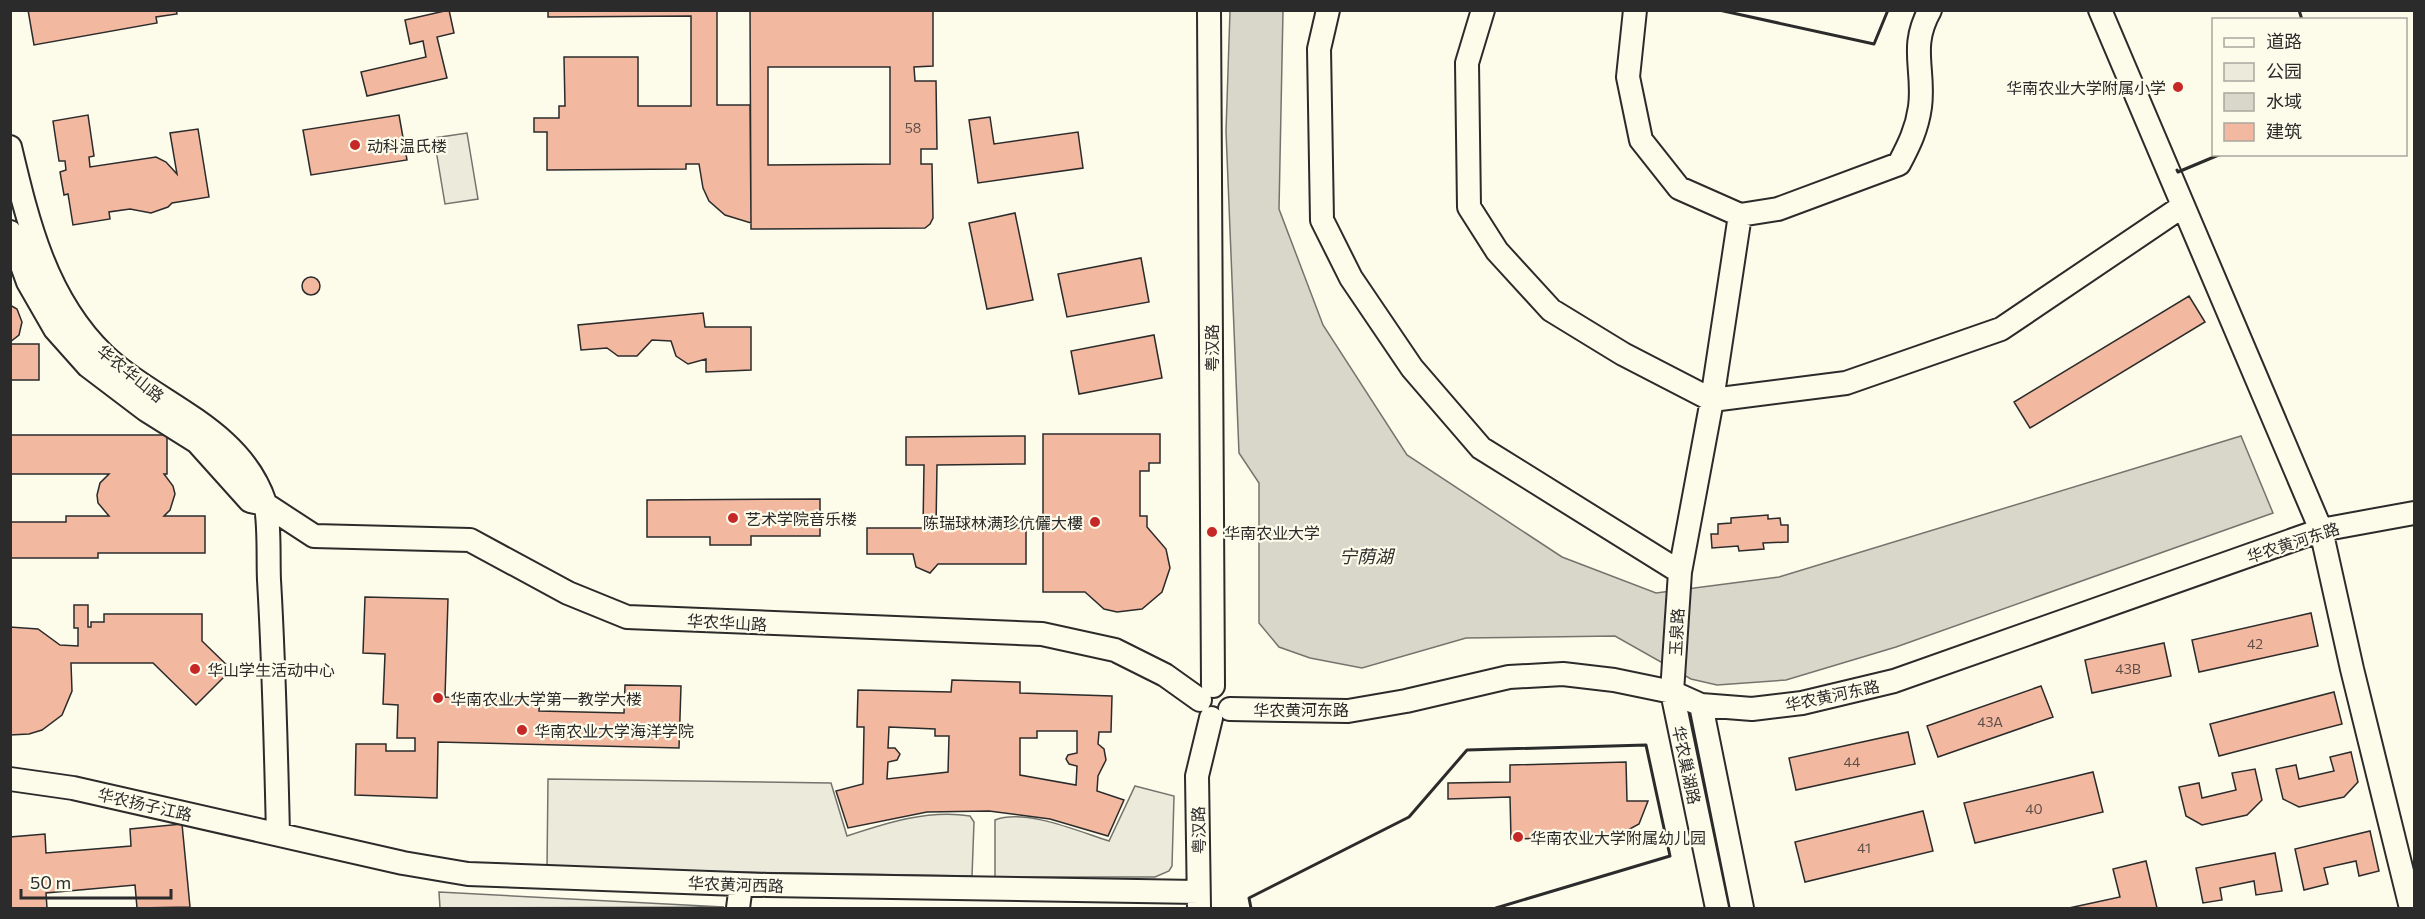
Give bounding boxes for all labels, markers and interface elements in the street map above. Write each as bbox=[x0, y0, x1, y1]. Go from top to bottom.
legend bbox=[2212, 18, 2407, 156]
text: 道路 bbox=[2266, 30, 2302, 52]
text: 公园 bbox=[2266, 60, 2302, 82]
place label: 华南农业大学附属小学 bbox=[2006, 78, 2166, 97]
marker: 华南农业大学附属小学 bbox=[2171, 80, 2185, 94]
text: 水域 bbox=[2266, 90, 2302, 112]
house number: 58 bbox=[905, 119, 921, 136]
text: 建筑 bbox=[2266, 120, 2302, 142]
place label: 动科温氏楼 bbox=[367, 136, 447, 155]
marker: 动科温氏楼 bbox=[348, 138, 362, 152]
street label: 粤汉路 bbox=[1202, 324, 1221, 372]
street label: 华农华山路 bbox=[94, 340, 168, 406]
place label: 艺术学院音乐楼 bbox=[745, 509, 857, 528]
marker: 艺术学院音乐楼 bbox=[726, 511, 740, 525]
place label: 陈瑞球林满珍伉儷大樓 bbox=[923, 513, 1083, 532]
marker: 陈瑞球林满珍伉儷大樓 bbox=[1088, 515, 1102, 529]
street label: 华农黄河东路 bbox=[2244, 518, 2342, 566]
place label: 华南农业大学 bbox=[1224, 523, 1320, 542]
marker: 华南农业大学 bbox=[1205, 525, 1219, 539]
water label: 宁荫湖 bbox=[1339, 545, 1396, 567]
street label: 玉泉路 bbox=[1665, 608, 1687, 656]
street label: 华农华山路 bbox=[687, 610, 767, 634]
house number: 42 bbox=[2247, 635, 2263, 652]
place label: 华山学生活动中心 bbox=[207, 660, 335, 679]
house number: 43B bbox=[2115, 660, 2141, 677]
marker: 华山学生活动中心 bbox=[188, 662, 202, 676]
street label: 华农黄河东路 bbox=[1783, 676, 1881, 714]
place label: 华南农业大学第一教学大楼 bbox=[450, 689, 642, 708]
marker: 华南农业大学第一教学大楼 bbox=[431, 691, 445, 705]
street label: 华农黄河东路 bbox=[1253, 700, 1349, 719]
house number: 43A bbox=[1977, 713, 2003, 730]
place label: 华南农业大学海洋学院 bbox=[534, 721, 694, 740]
marker: 华南农业大学海洋学院 bbox=[515, 723, 529, 737]
street label: 华农巢湖路 bbox=[1669, 724, 1705, 806]
house number: 44 bbox=[1844, 753, 1861, 770]
street label: 华农扬子江路 bbox=[96, 784, 194, 824]
house number: 40 bbox=[2025, 800, 2043, 817]
street label: 粤汉路 bbox=[1188, 806, 1208, 854]
place label: 华南农业大学附属幼儿园 bbox=[1530, 828, 1706, 847]
marker: 华南农业大学附属幼儿园 bbox=[1511, 830, 1525, 844]
house number: 41 bbox=[1857, 839, 1871, 856]
scale bar bbox=[21, 862, 171, 900]
text: 50 m bbox=[30, 871, 71, 893]
street label: 华农黄河西路 bbox=[688, 873, 784, 895]

